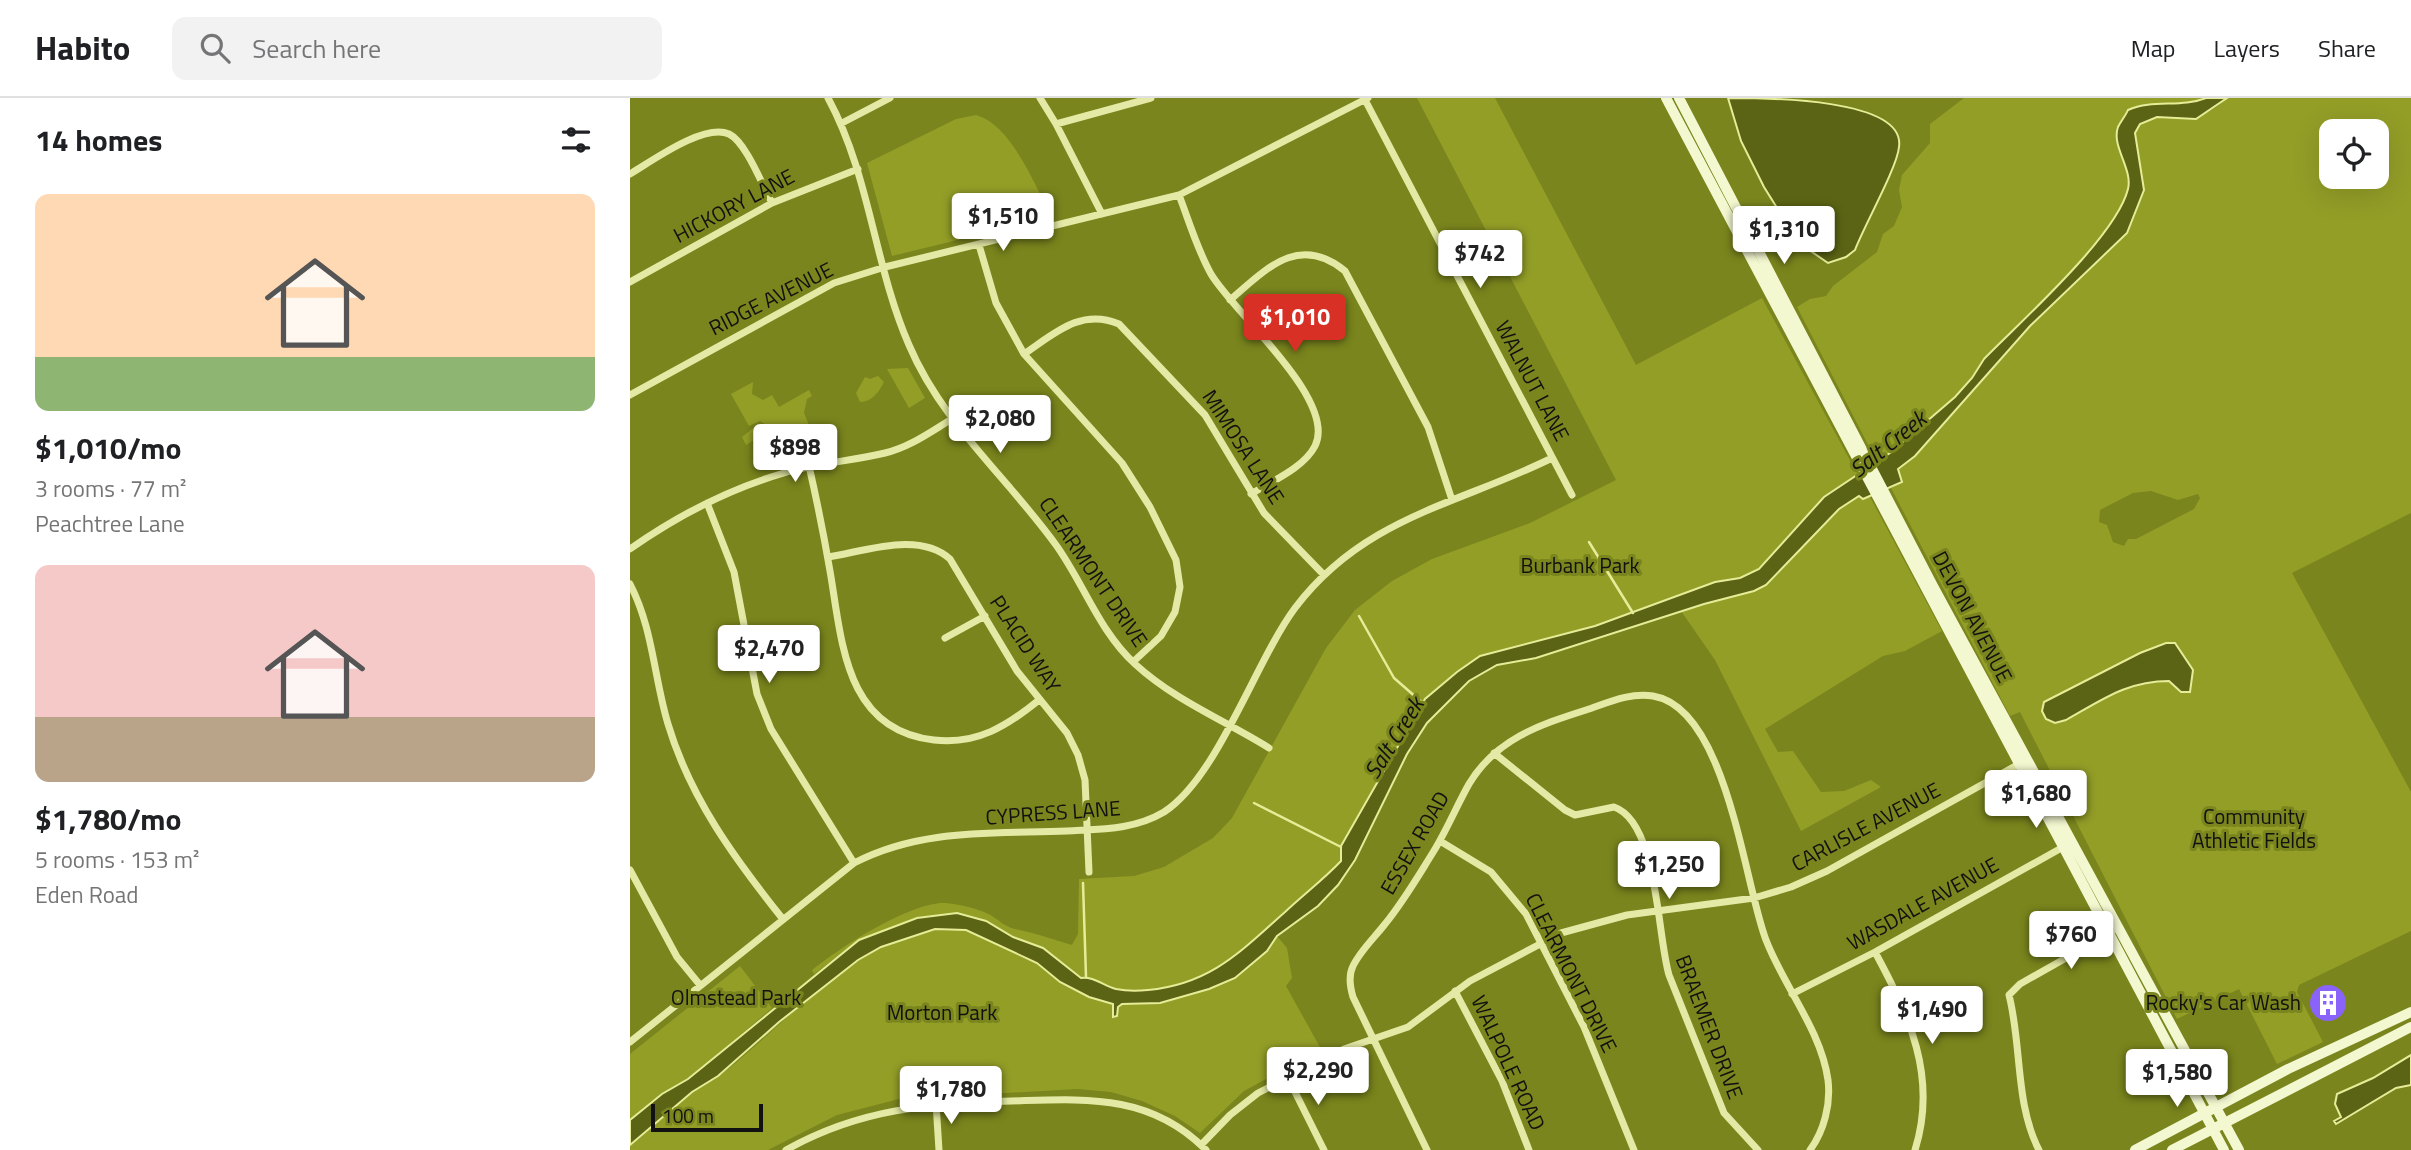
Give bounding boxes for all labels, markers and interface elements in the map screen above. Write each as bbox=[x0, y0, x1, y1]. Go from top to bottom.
search box bbox=[172, 17, 662, 80]
text: Habito bbox=[35, 23, 130, 73]
icon: search bbox=[196, 29, 234, 67]
text: Search here bbox=[252, 29, 381, 68]
text: Map bbox=[2131, 30, 2176, 66]
text: Layers bbox=[2214, 30, 2280, 66]
text: Share bbox=[2318, 30, 2376, 66]
text: 14 homes bbox=[35, 117, 162, 163]
map controls bbox=[2319, 119, 2389, 189]
button: locate bbox=[2319, 119, 2389, 189]
icon: filters bbox=[557, 121, 595, 159]
street label: HICKORY LANE bbox=[667, 160, 800, 250]
pin: $1,510 bbox=[946, 194, 1060, 253]
text: $1,510 bbox=[968, 198, 1038, 233]
pin: $1,310 bbox=[1727, 206, 1841, 266]
text: $1,310 bbox=[1749, 211, 1819, 246]
pin: $742 bbox=[1439, 230, 1521, 290]
text: $742 bbox=[1454, 235, 1506, 270]
icon: home bbox=[252, 240, 378, 366]
street label: RIDGE AVENUE bbox=[703, 253, 838, 343]
pin: $1,010 bbox=[1238, 294, 1352, 354]
text: $1,010 bbox=[1260, 299, 1330, 334]
street label: WALNUT LANE bbox=[1488, 315, 1578, 447]
street label: MIMOSA LANE bbox=[1195, 383, 1293, 510]
pin: $2,080 bbox=[943, 396, 1057, 455]
text: $2,080 bbox=[965, 400, 1035, 435]
water label: Salt Creek bbox=[1842, 400, 1936, 486]
pin: $898 bbox=[754, 424, 836, 484]
text: $1,010/mo bbox=[35, 425, 181, 471]
text: $898 bbox=[769, 429, 821, 464]
text: 3 rooms · 77 m² bbox=[35, 471, 186, 506]
street label: CLEARMONT DRIVE bbox=[1032, 490, 1156, 653]
text: Peachtree Lane bbox=[35, 506, 185, 541]
street label: DEVON AVENUE bbox=[1925, 545, 2021, 688]
park label: Burbank Park bbox=[1520, 549, 1640, 581]
street label: PLACID WAY bbox=[982, 588, 1070, 699]
icon: home bbox=[252, 611, 378, 737]
pin: $2,470 bbox=[712, 626, 826, 685]
text: $2,470 bbox=[734, 630, 804, 665]
water label: Salt Creek bbox=[1355, 688, 1434, 785]
pin: $1,680 bbox=[1979, 770, 2093, 830]
street label: CARLISLE AVENUE bbox=[1785, 773, 1946, 879]
text: $1,680 bbox=[2001, 775, 2071, 810]
street label: ESSEX ROAD bbox=[1372, 785, 1457, 900]
street label: CYPRESS LANE bbox=[984, 791, 1122, 833]
text: $1,780/mo bbox=[35, 796, 181, 842]
park label: Community Athletic Fields bbox=[2192, 800, 2316, 856]
text: 5 rooms · 153 m² bbox=[35, 842, 199, 877]
pin: $1,250 bbox=[1612, 842, 1726, 901]
text: $1,250 bbox=[1634, 846, 1704, 881]
street label: WASDALE AVENUE bbox=[1841, 848, 2004, 958]
text: Eden Road bbox=[35, 877, 139, 912]
street label: CLEARMONT DRIVE bbox=[1518, 887, 1626, 1058]
pin: $760 bbox=[2030, 912, 2112, 971]
text: $760 bbox=[2045, 916, 2097, 951]
street label: BRAEMER DRIVE bbox=[1668, 950, 1752, 1103]
park label: Olmstead Park bbox=[671, 981, 801, 1013]
building icon: Rocky's Car Wash bbox=[2307, 982, 2349, 1024]
pin: $1,490 bbox=[1875, 986, 1989, 1046]
place label: Rocky's Car Wash bbox=[2145, 986, 2301, 1018]
street label: WALPOLE ROAD bbox=[1464, 990, 1554, 1135]
text: $1,490 bbox=[1897, 991, 1967, 1026]
park label: Morton Park bbox=[887, 996, 997, 1028]
pin: $2,290 bbox=[1261, 1048, 1375, 1107]
pin: $1,580 bbox=[2120, 1049, 2234, 1109]
text: $2,290 bbox=[1283, 1052, 1353, 1087]
text: $1,580 bbox=[2142, 1054, 2212, 1089]
pin: $1,780 bbox=[894, 1066, 1008, 1126]
text: $1,780 bbox=[916, 1071, 986, 1106]
scale bar bbox=[651, 1101, 763, 1133]
text: 100 m bbox=[662, 1101, 714, 1130]

